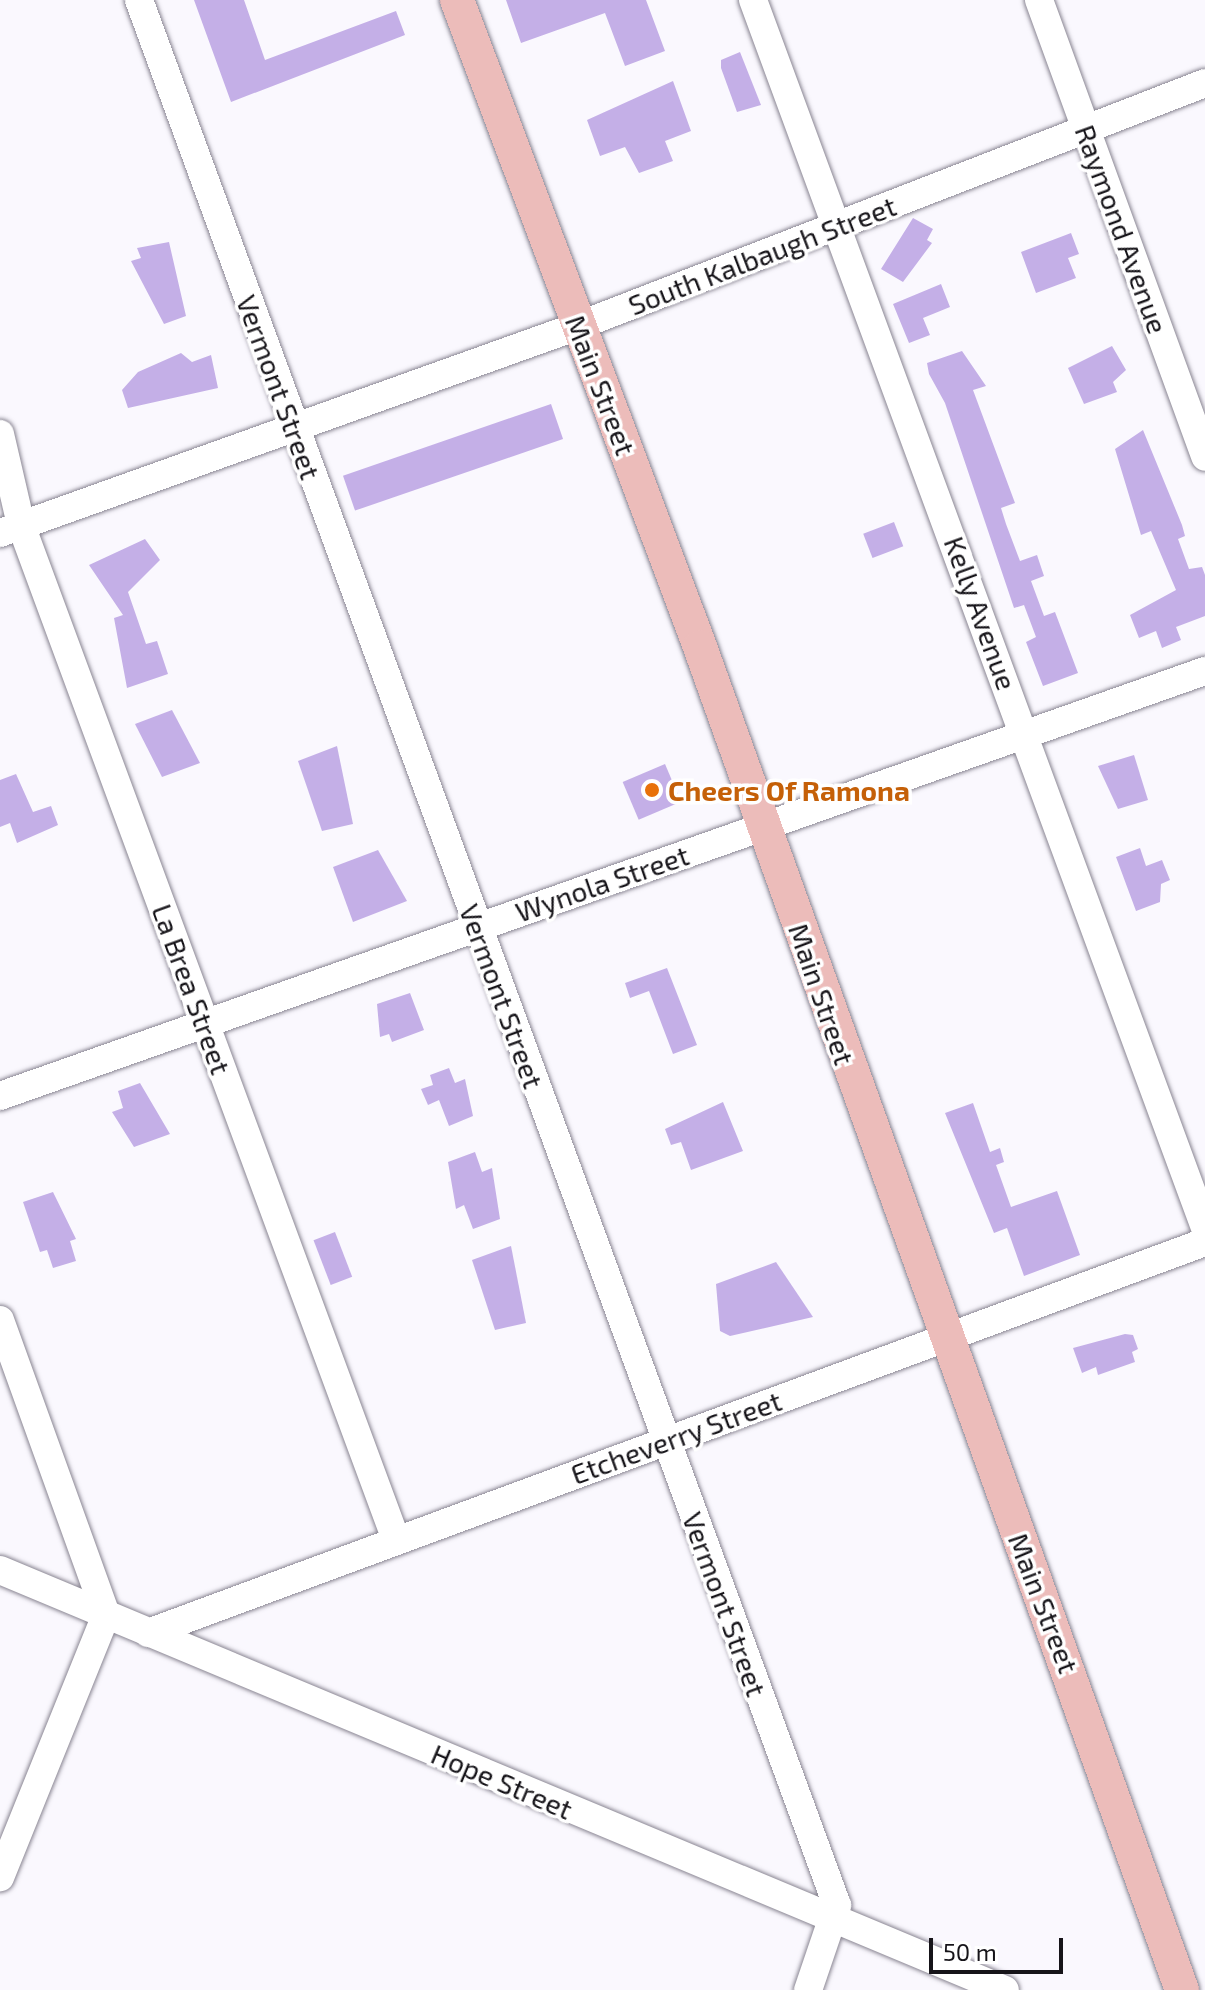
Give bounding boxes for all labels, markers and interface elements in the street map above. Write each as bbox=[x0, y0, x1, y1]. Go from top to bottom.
street label: Raymond Avenue bbox=[1069, 120, 1175, 338]
street label: South Kalbaugh Street bbox=[623, 188, 901, 322]
street label: Vermont Street bbox=[230, 290, 328, 484]
street label: Main Street bbox=[559, 310, 643, 460]
street label: Kelly Avenue bbox=[937, 531, 1025, 695]
place label: Cheers Of Ramona bbox=[668, 773, 910, 807]
marker: Cheers Of Ramona bbox=[643, 781, 661, 799]
street label: Wynola Street bbox=[511, 838, 693, 928]
street label: La Brea Street bbox=[146, 899, 238, 1079]
street label: Vermont Street bbox=[453, 899, 551, 1093]
street label: Main Street bbox=[782, 919, 862, 1069]
street label: Etcheverry Street bbox=[566, 1383, 786, 1491]
street label: Vermont Street bbox=[676, 1507, 774, 1701]
street label: Main Street bbox=[1002, 1528, 1086, 1678]
street label: Hope Street bbox=[426, 1736, 578, 1826]
scale bar bbox=[933, 1922, 1067, 1972]
text: 50 m bbox=[943, 1937, 997, 1966]

